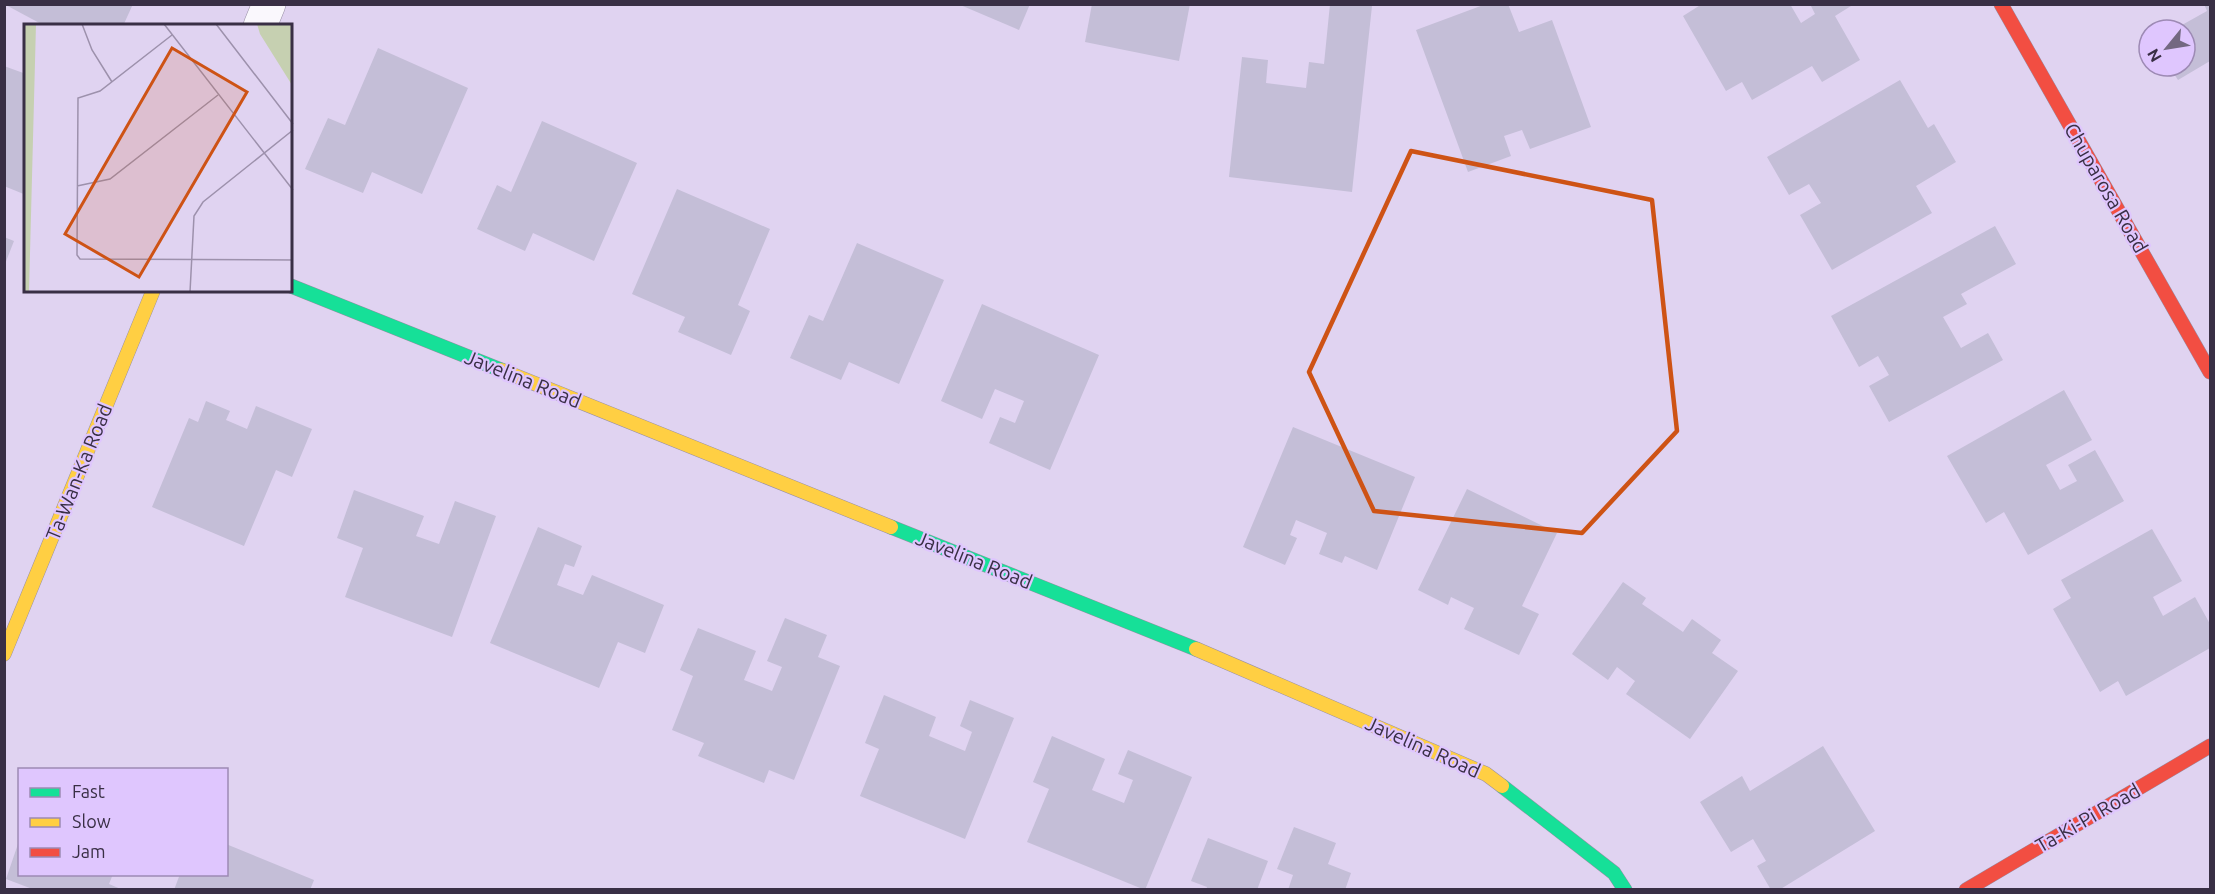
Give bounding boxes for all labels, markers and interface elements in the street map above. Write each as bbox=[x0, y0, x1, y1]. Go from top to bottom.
north arrow bbox=[2137, 18, 2197, 78]
inset map bbox=[24, 24, 292, 292]
text: N bbox=[2143, 46, 2165, 65]
street label: Chuparosa Road bbox=[2060, 119, 2153, 257]
street label: Javelina Road bbox=[462, 345, 585, 412]
street label: Ta-Wan-Ka Road bbox=[41, 400, 116, 543]
street label: Javelina Road bbox=[913, 526, 1036, 593]
street label: Javelina Road bbox=[1362, 711, 1484, 782]
legend bbox=[18, 768, 228, 876]
street label: Ta-Ki-Pi Road bbox=[2031, 778, 2144, 857]
text: Fast bbox=[72, 781, 105, 801]
text: Slow bbox=[72, 811, 111, 831]
text: Jam bbox=[72, 841, 106, 861]

